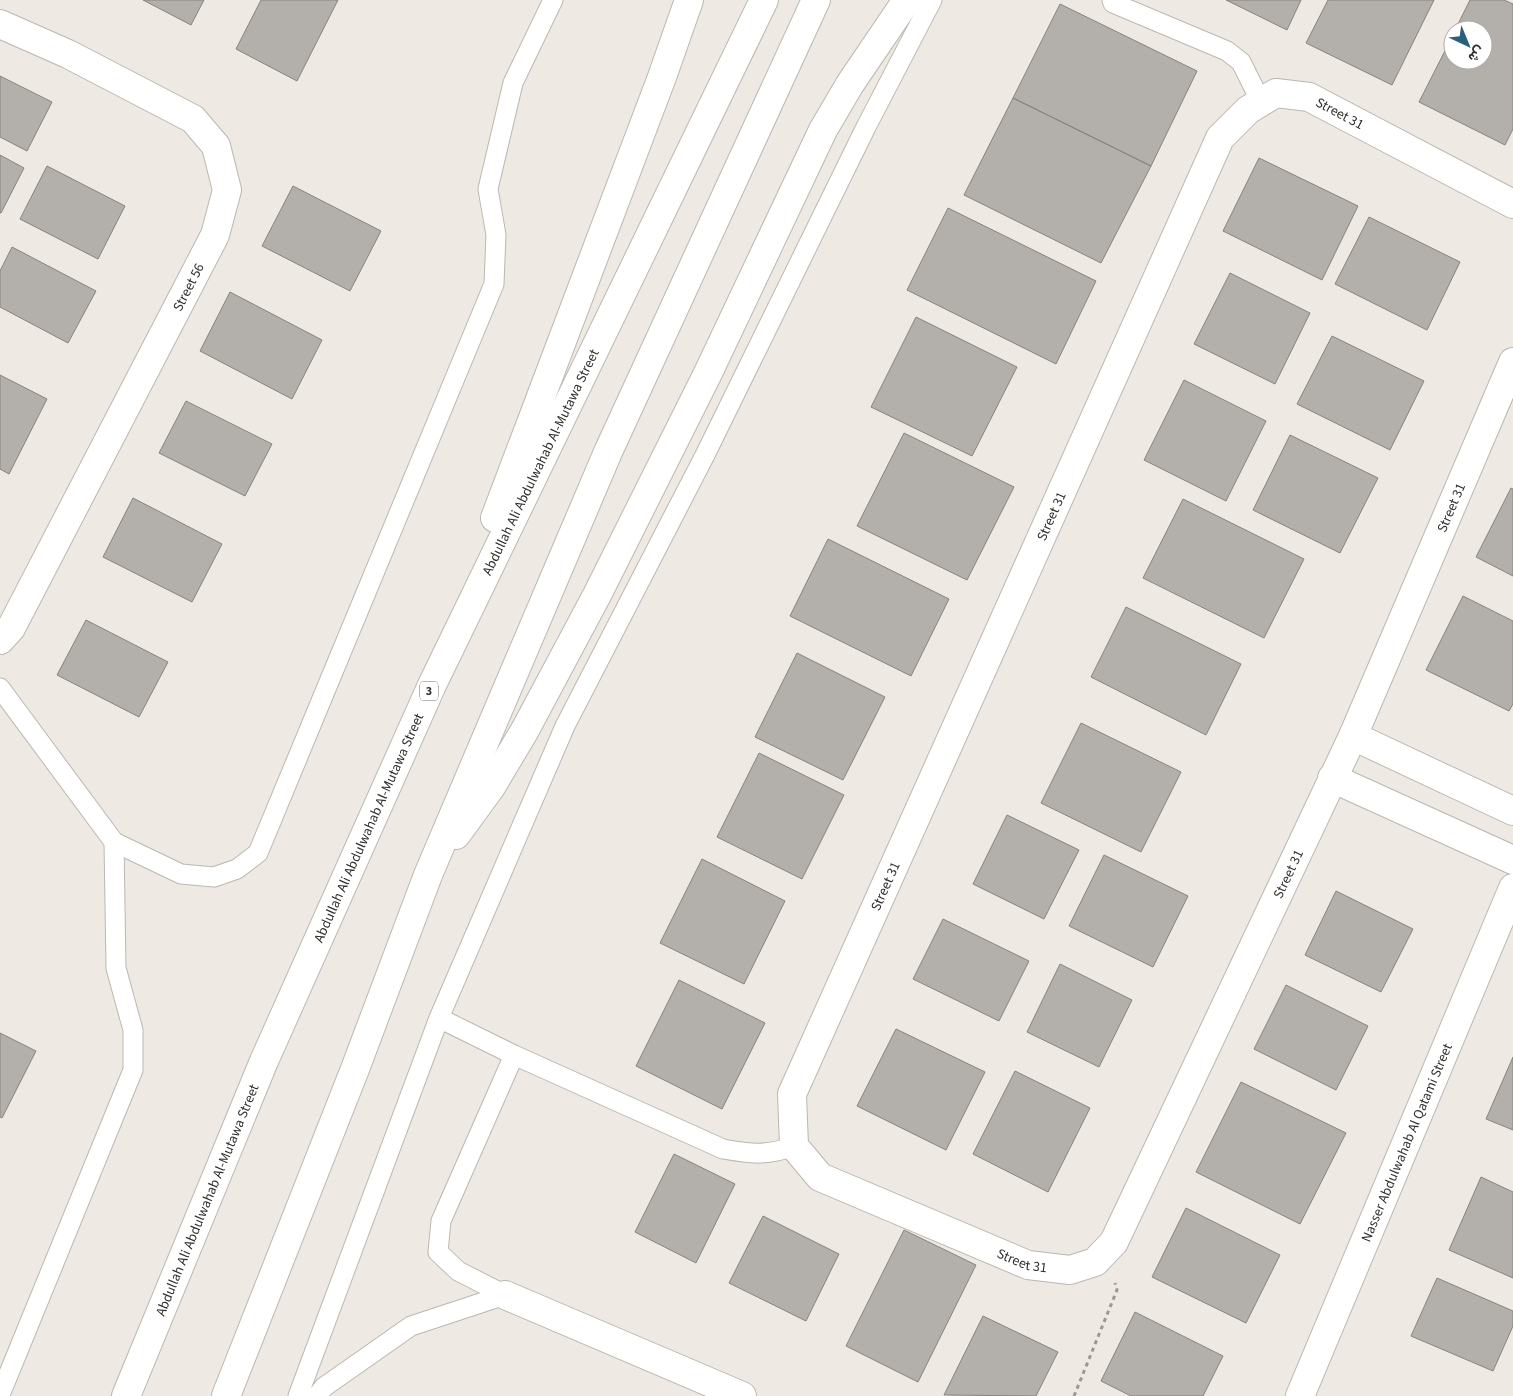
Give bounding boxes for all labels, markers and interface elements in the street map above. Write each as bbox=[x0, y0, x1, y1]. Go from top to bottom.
north arrow bbox=[1443, 20, 1493, 70]
text: ش bbox=[1463, 41, 1489, 67]
street label: Street 31 bbox=[1312, 93, 1367, 135]
street label: Street 56 bbox=[168, 260, 210, 315]
street label: Abdullah Ali Abdulwahab Al-Mutawa Street bbox=[478, 346, 604, 579]
street label: Street 31 bbox=[1432, 480, 1471, 536]
street label: Street 31 bbox=[1032, 489, 1072, 544]
road number: 3 bbox=[420, 681, 438, 700]
street label: Abdullah Ali Abdulwahab Al-Mutawa Street bbox=[309, 710, 429, 946]
street label: Street 31 bbox=[1269, 847, 1309, 902]
street label: Street 31 bbox=[866, 859, 906, 914]
street label: Nasser Abdulwahab Al Qatami Street bbox=[1357, 1040, 1458, 1245]
street label: Abdullah Ali Abdulwahab Al-Mutawa Street bbox=[151, 1081, 264, 1319]
street label: Street 31 bbox=[994, 1244, 1048, 1278]

